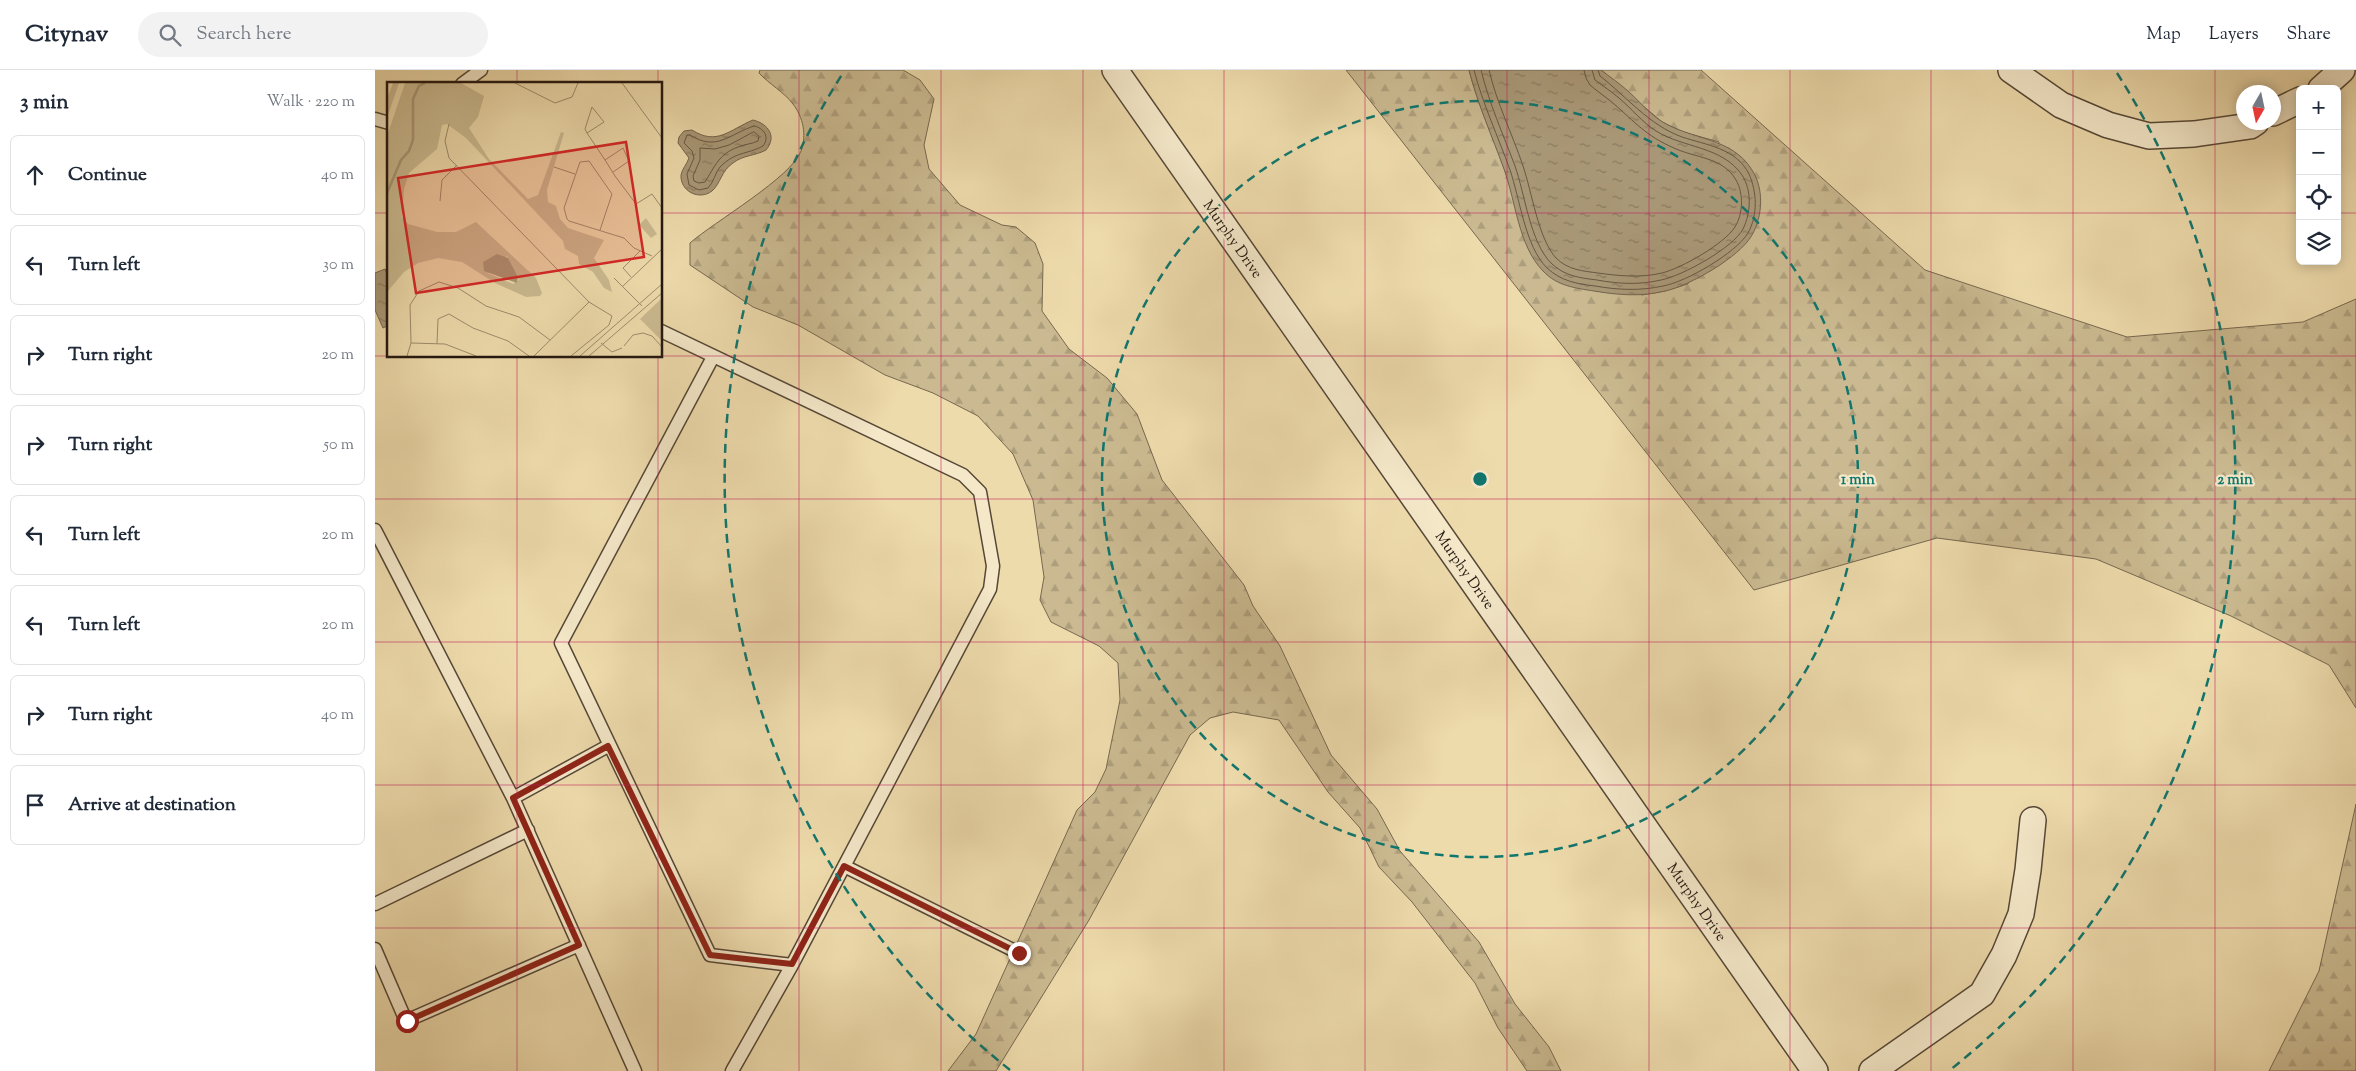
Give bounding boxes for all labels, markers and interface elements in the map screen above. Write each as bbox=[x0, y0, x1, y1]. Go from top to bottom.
search box bbox=[138, 12, 488, 57]
text: Citynav bbox=[25, 18, 108, 52]
icon: search bbox=[156, 21, 184, 49]
text: Search here bbox=[196, 21, 292, 48]
text: Map bbox=[2146, 22, 2181, 48]
text: Layers bbox=[2209, 22, 2259, 48]
text: Share bbox=[2287, 22, 2331, 48]
inset map bbox=[387, 82, 663, 358]
north arrow bbox=[2236, 85, 2281, 130]
map controls bbox=[2296, 85, 2341, 265]
button: + bbox=[2296, 85, 2341, 130]
text: 3 min bbox=[20, 88, 69, 118]
text: Walk · 220 m bbox=[267, 91, 355, 114]
button: − bbox=[2296, 130, 2341, 175]
icon: ahead bbox=[21, 161, 49, 189]
text: Continue bbox=[68, 162, 147, 189]
text: 40 m bbox=[321, 164, 354, 187]
button: locate bbox=[2296, 175, 2341, 220]
street label: Murphy Drive bbox=[1197, 196, 1267, 283]
button: layers bbox=[2296, 220, 2341, 265]
icon: left bbox=[21, 251, 49, 279]
text: Turn left bbox=[68, 252, 140, 279]
text: 30 m bbox=[323, 254, 354, 277]
icon: right bbox=[21, 341, 49, 369]
text: Turn right bbox=[68, 342, 152, 369]
text: 20 m bbox=[321, 344, 354, 367]
icon: right bbox=[21, 431, 49, 459]
text: Turn right bbox=[68, 432, 152, 459]
text: 50 m bbox=[323, 434, 354, 457]
centre of rings bbox=[1471, 470, 1489, 488]
text: 1 min bbox=[1841, 470, 1875, 491]
text: 2 min bbox=[2217, 470, 2253, 491]
icon: left bbox=[21, 521, 49, 549]
text: Turn left bbox=[68, 522, 140, 549]
text: 20 m bbox=[321, 524, 354, 547]
street label: Murphy Drive bbox=[1429, 527, 1499, 614]
icon: left bbox=[21, 611, 49, 639]
text: Turn left bbox=[68, 612, 140, 639]
text: 20 m bbox=[321, 614, 354, 637]
icon: right bbox=[21, 701, 49, 729]
text: Turn right bbox=[68, 702, 152, 729]
text: 40 m bbox=[321, 704, 354, 727]
icon: arrive bbox=[21, 791, 49, 819]
text: Arrive at destination bbox=[68, 792, 236, 819]
street label: Murphy Drive bbox=[1661, 859, 1731, 946]
route end bbox=[1008, 942, 1031, 965]
route start bbox=[396, 1010, 419, 1033]

